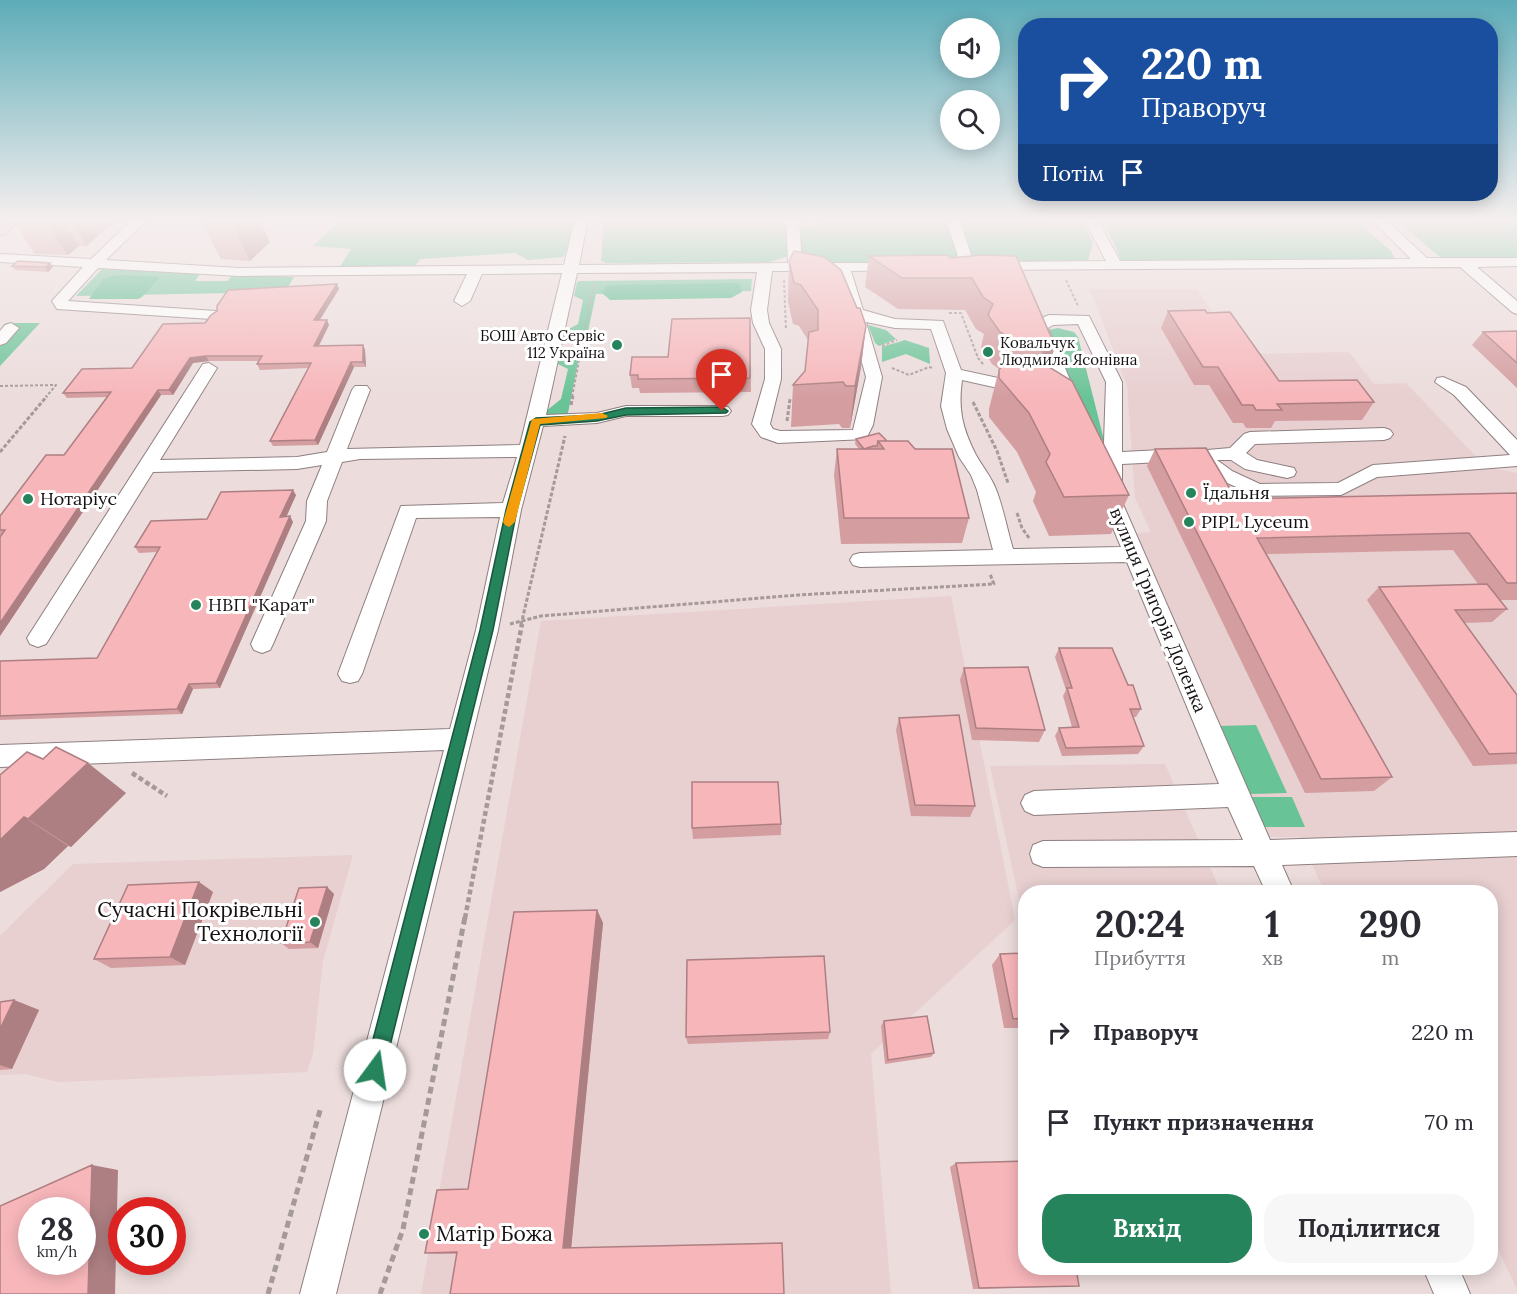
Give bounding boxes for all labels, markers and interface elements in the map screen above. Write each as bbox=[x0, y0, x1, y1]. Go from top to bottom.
map controls bbox=[940, 18, 1000, 150]
button: sound bbox=[940, 18, 1000, 78]
text: 220 m bbox=[1141, 37, 1262, 91]
icon: right bbox=[1042, 42, 1120, 120]
button: search bbox=[940, 90, 1000, 150]
text: Праворуч bbox=[1141, 90, 1267, 124]
icon: arrive bbox=[1116, 156, 1149, 189]
text: Потім bbox=[1042, 159, 1104, 187]
place label: БОШ Авто Сервіс 112 Україна bbox=[480, 326, 605, 362]
place label: Ковальчук Людмила Ясонівна bbox=[1000, 333, 1138, 369]
marker: БОШ Авто Сервіс 112 Україна bbox=[610, 338, 624, 352]
marker: Ковальчук Людмила Ясонівна bbox=[981, 345, 995, 359]
pin bbox=[696, 349, 747, 411]
icon: arrive bbox=[705, 358, 738, 391]
place label: Їдальня bbox=[1203, 481, 1270, 504]
marker: Їдальня bbox=[1184, 486, 1198, 500]
place label: Нотаріус bbox=[40, 487, 117, 510]
marker: Нотаріус bbox=[21, 492, 35, 506]
street label: вулиця Григорія Доленка bbox=[1105, 504, 1212, 716]
place label: PIPL Lyceum bbox=[1201, 510, 1309, 533]
marker: PIPL Lyceum bbox=[1182, 515, 1196, 529]
place label: НВП "Карат" bbox=[208, 593, 315, 616]
marker: НВП "Карат" bbox=[189, 598, 203, 612]
place label: Сучасні Покрівельні Технології bbox=[97, 896, 303, 947]
text: 20:24 bbox=[1095, 901, 1185, 947]
text: 1 bbox=[1265, 901, 1280, 947]
text: 290 bbox=[1359, 901, 1422, 947]
marker: Сучасні Покрівельні Технології bbox=[308, 915, 322, 929]
text: Прибуття bbox=[1094, 945, 1186, 970]
text: хв bbox=[1262, 945, 1283, 970]
text: m bbox=[1382, 945, 1399, 970]
icon: right bbox=[1042, 1016, 1075, 1049]
text: Праворуч bbox=[1093, 1018, 1199, 1046]
text: 220 m bbox=[1411, 1018, 1474, 1046]
position arrow bbox=[343, 1038, 407, 1102]
icon: arrive bbox=[1042, 1106, 1075, 1139]
text: Пункт призначення bbox=[1093, 1108, 1314, 1136]
text: 70 m bbox=[1425, 1108, 1474, 1136]
button: Вихід bbox=[1042, 1194, 1252, 1263]
button: Поділитися bbox=[1264, 1194, 1474, 1263]
speed limit sign: 30 bbox=[108, 1197, 186, 1275]
text: 28 bbox=[40, 1210, 74, 1248]
place label: Матір Божа bbox=[436, 1220, 553, 1247]
marker: Матір Божа bbox=[417, 1227, 431, 1241]
text: km/h bbox=[37, 1242, 77, 1261]

